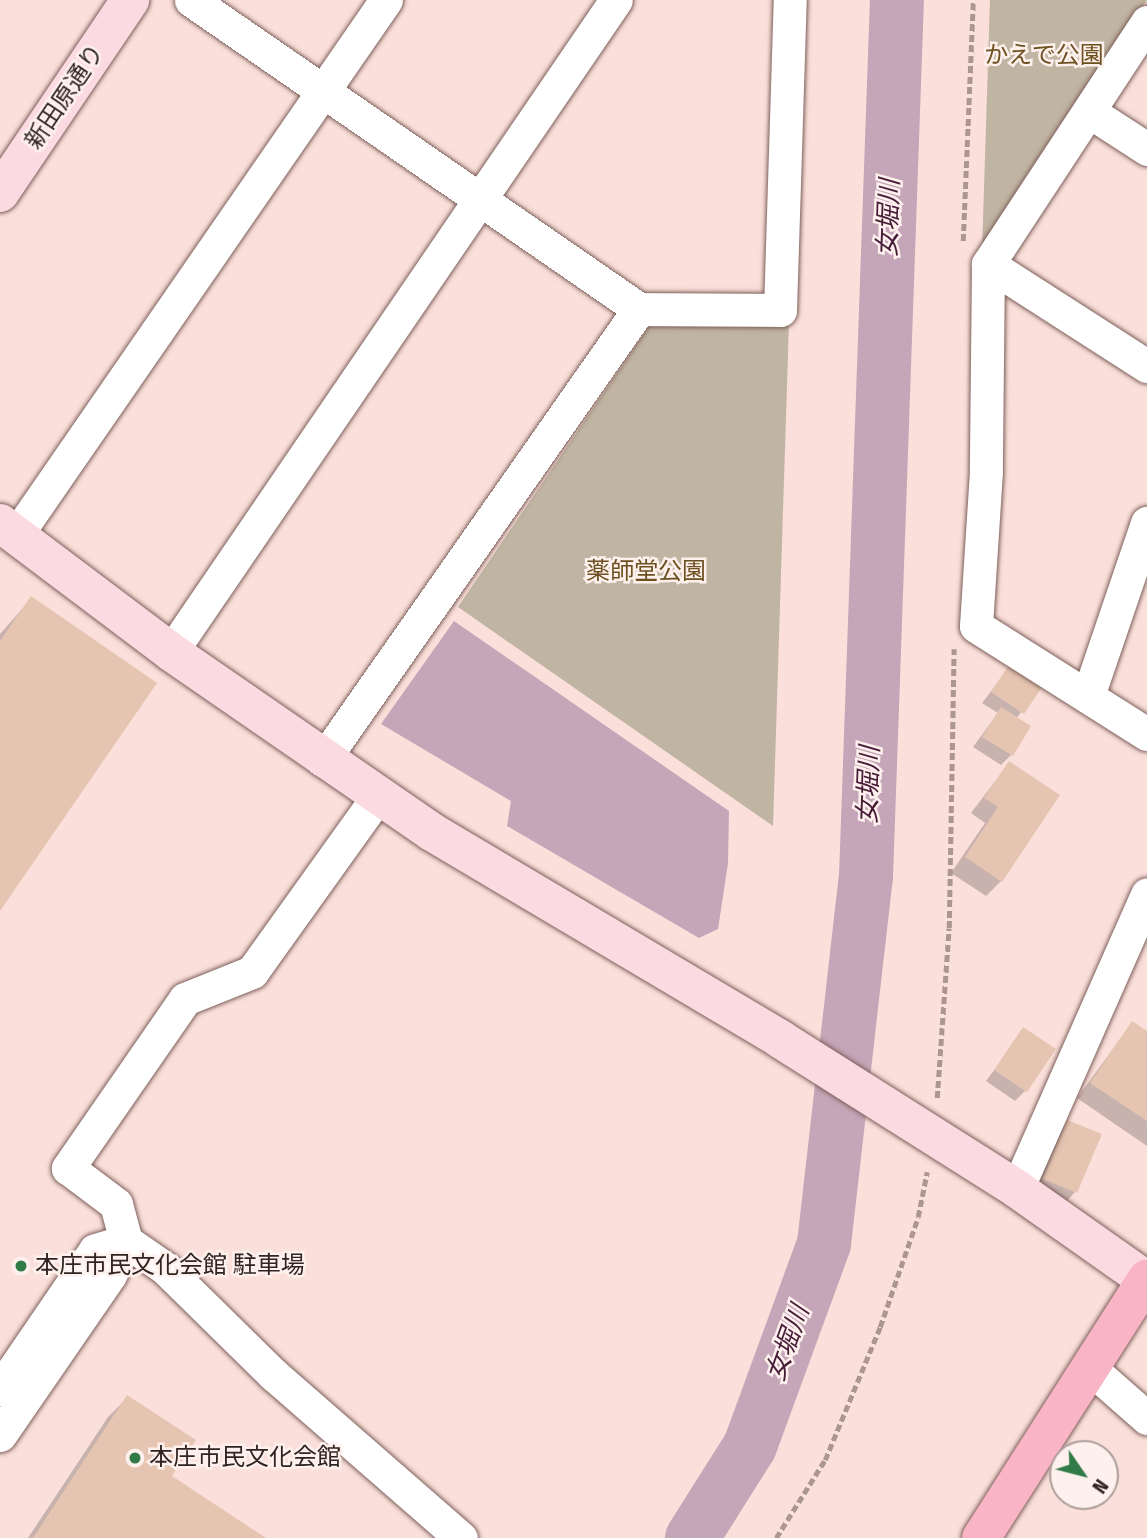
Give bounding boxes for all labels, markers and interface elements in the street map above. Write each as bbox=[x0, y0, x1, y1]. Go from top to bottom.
street label: 新田原通り bbox=[20, 39, 110, 155]
park label: かえで公園 bbox=[984, 42, 1104, 70]
water label: 女堀川 bbox=[872, 178, 906, 258]
park label: 薬師堂公園 bbox=[586, 558, 706, 586]
water label: 女堀川 bbox=[852, 745, 886, 825]
place label: 本庄市民文化会館 駐車場 bbox=[35, 1252, 305, 1280]
marker: 本庄市民文化会館 駐車場 bbox=[13, 1258, 29, 1274]
water label: 女堀川 bbox=[760, 1301, 816, 1385]
north arrow bbox=[1049, 1440, 1119, 1510]
place label: 本庄市民文化会館 bbox=[149, 1444, 341, 1472]
marker: 本庄市民文化会館 bbox=[127, 1450, 143, 1466]
text: N bbox=[1087, 1475, 1113, 1497]

